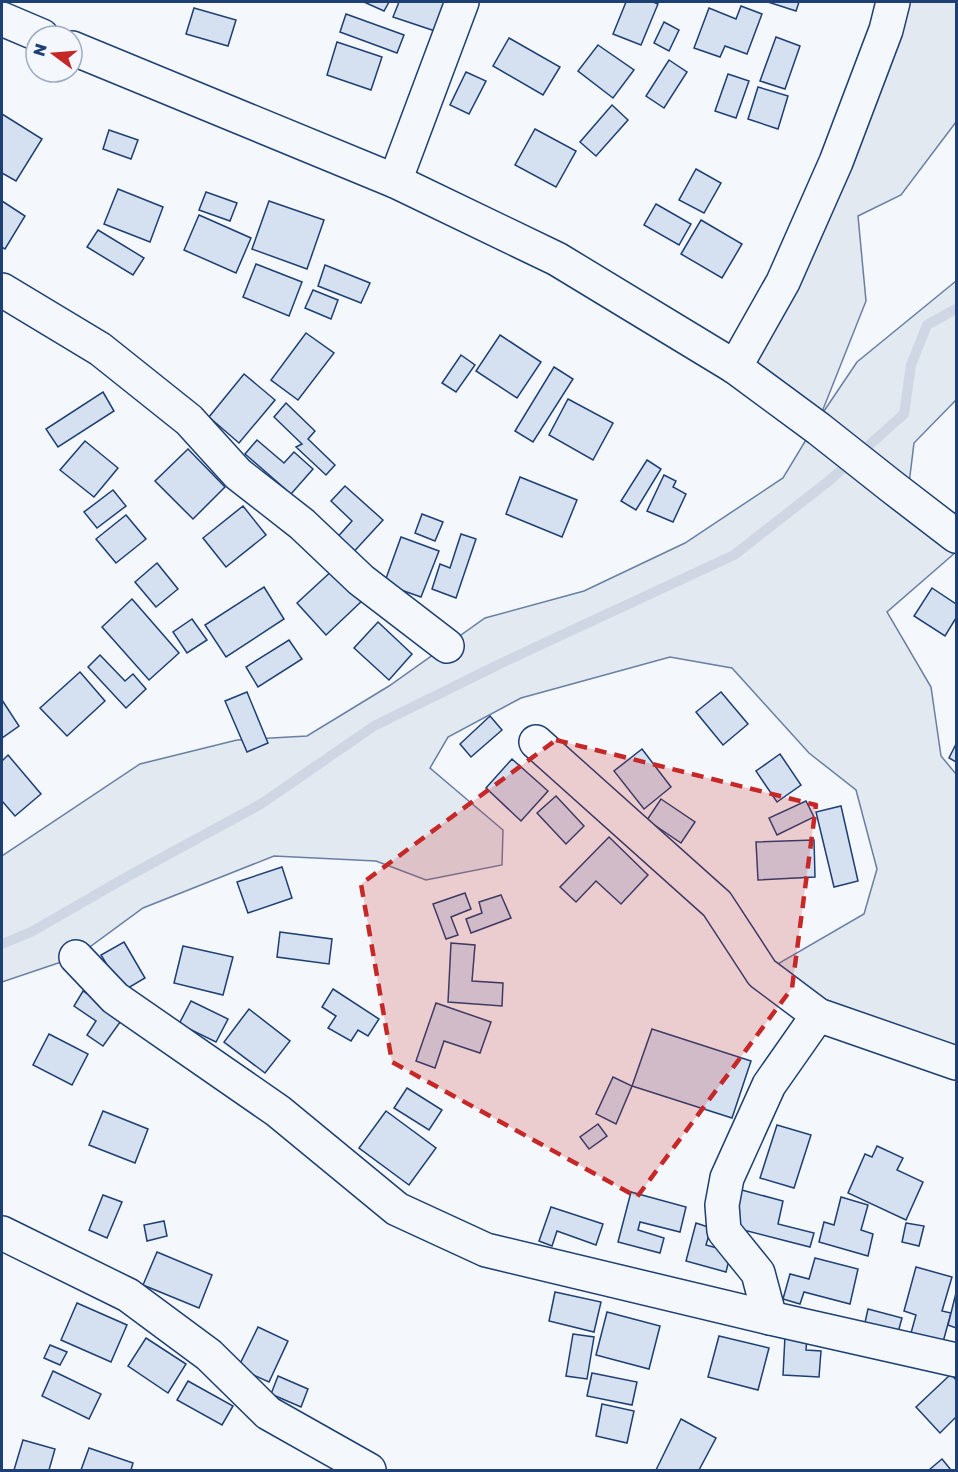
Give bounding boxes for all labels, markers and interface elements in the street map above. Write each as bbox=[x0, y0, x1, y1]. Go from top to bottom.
north arrow bbox=[24, 24, 84, 84]
text: N bbox=[28, 41, 51, 58]

